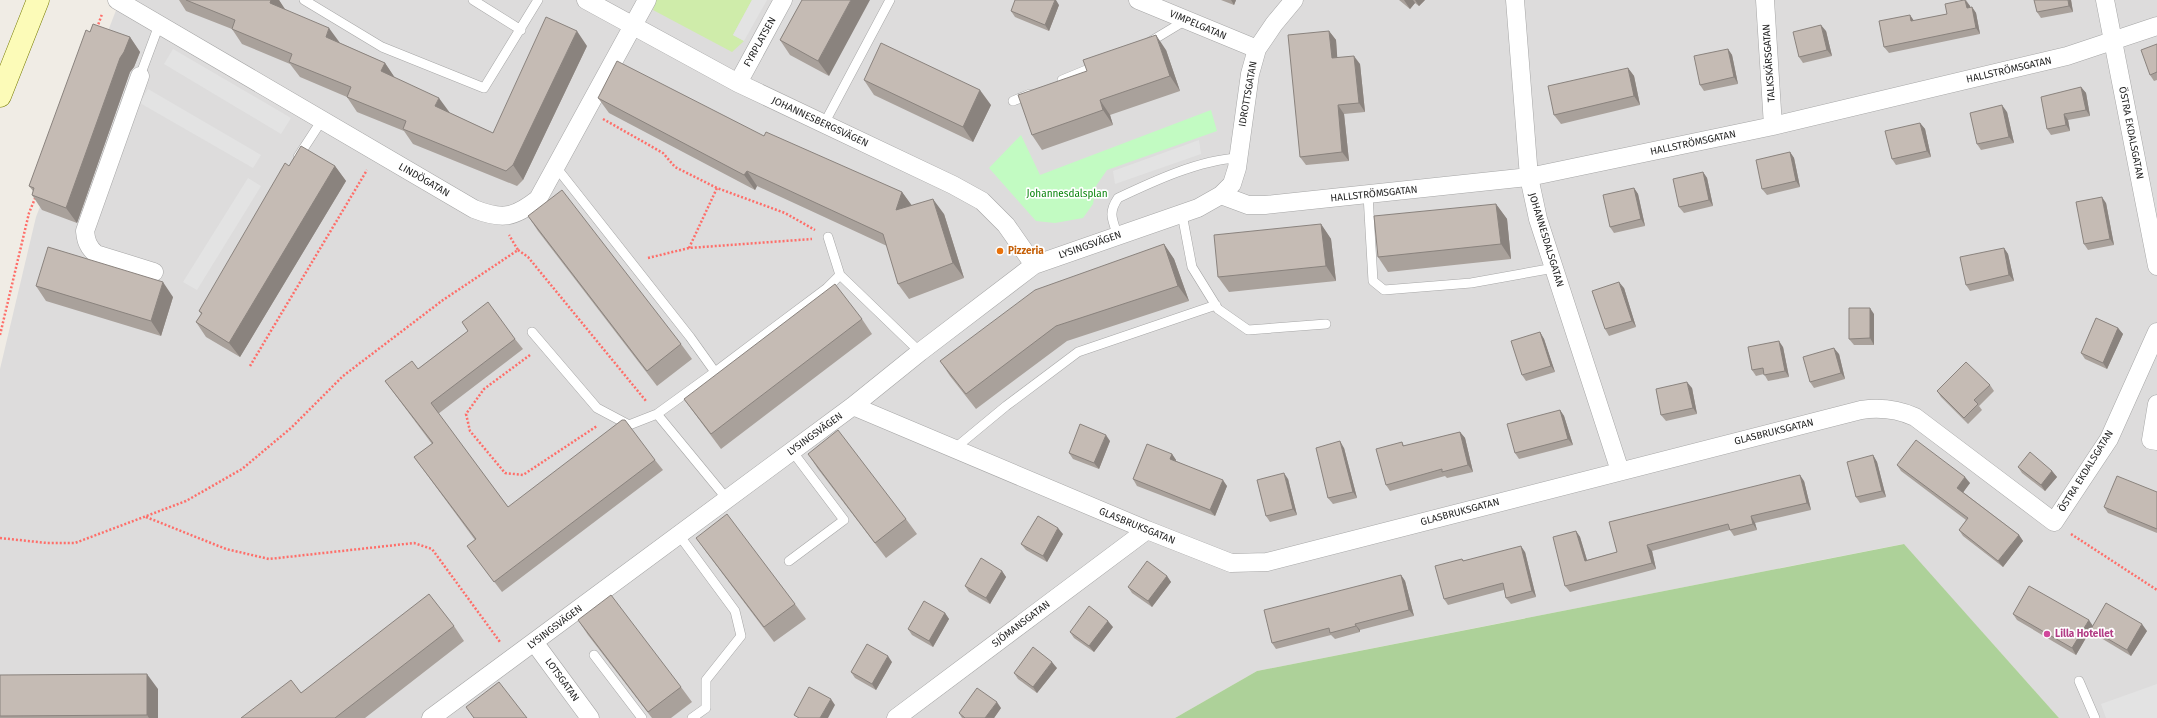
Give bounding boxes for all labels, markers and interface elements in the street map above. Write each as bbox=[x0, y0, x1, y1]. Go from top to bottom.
street label: VIMPELGATAN bbox=[1168, 8, 1228, 42]
street label: FYRPLATSEN bbox=[741, 15, 779, 69]
street label: TALKSKÄRSGATAN bbox=[1758, 23, 1778, 103]
street label: HALLSTRÖMSGATAN bbox=[1965, 52, 2053, 86]
street label: IDROTTSGATAN bbox=[1236, 60, 1260, 128]
street label: ÖSTRA EKDALSGATAN bbox=[2116, 85, 2148, 180]
street label: JOHANNESBERGSVÄGEN bbox=[770, 92, 871, 150]
street label: HALLSTRÖMSGATAN bbox=[1649, 126, 1737, 158]
street label: LINDÖGATAN bbox=[396, 159, 453, 199]
street label: HALLSTRÖMSGATAN bbox=[1330, 181, 1418, 205]
park label: Johannesdalsplan bbox=[1026, 188, 1108, 200]
street label: JOHANNESDALSGATAN bbox=[1526, 191, 1566, 289]
street label: LYSINGSVÄGEN bbox=[1056, 227, 1123, 261]
place label: Pizzeria bbox=[1008, 245, 1044, 257]
marker: Pizzeria bbox=[995, 246, 1005, 256]
street label: LYSINGSVÄGEN bbox=[784, 408, 845, 458]
street label: GLASBRUKSGATAN bbox=[1733, 416, 1815, 448]
street label: ÖSTRA EKDALSGATAN bbox=[2054, 427, 2116, 514]
street label: GLASBRUKSGATAN bbox=[1419, 496, 1501, 528]
street label: GLASBRUKSGATAN bbox=[1097, 505, 1177, 547]
street label: SJÖMANSGATAN bbox=[988, 597, 1053, 650]
street label: LYSINGSVÄGEN bbox=[524, 601, 585, 652]
place label: Lilla Hotellet bbox=[2055, 628, 2114, 640]
marker: Lilla Hotellet bbox=[2042, 629, 2052, 639]
street label: LOTSGATAN bbox=[542, 656, 582, 704]

